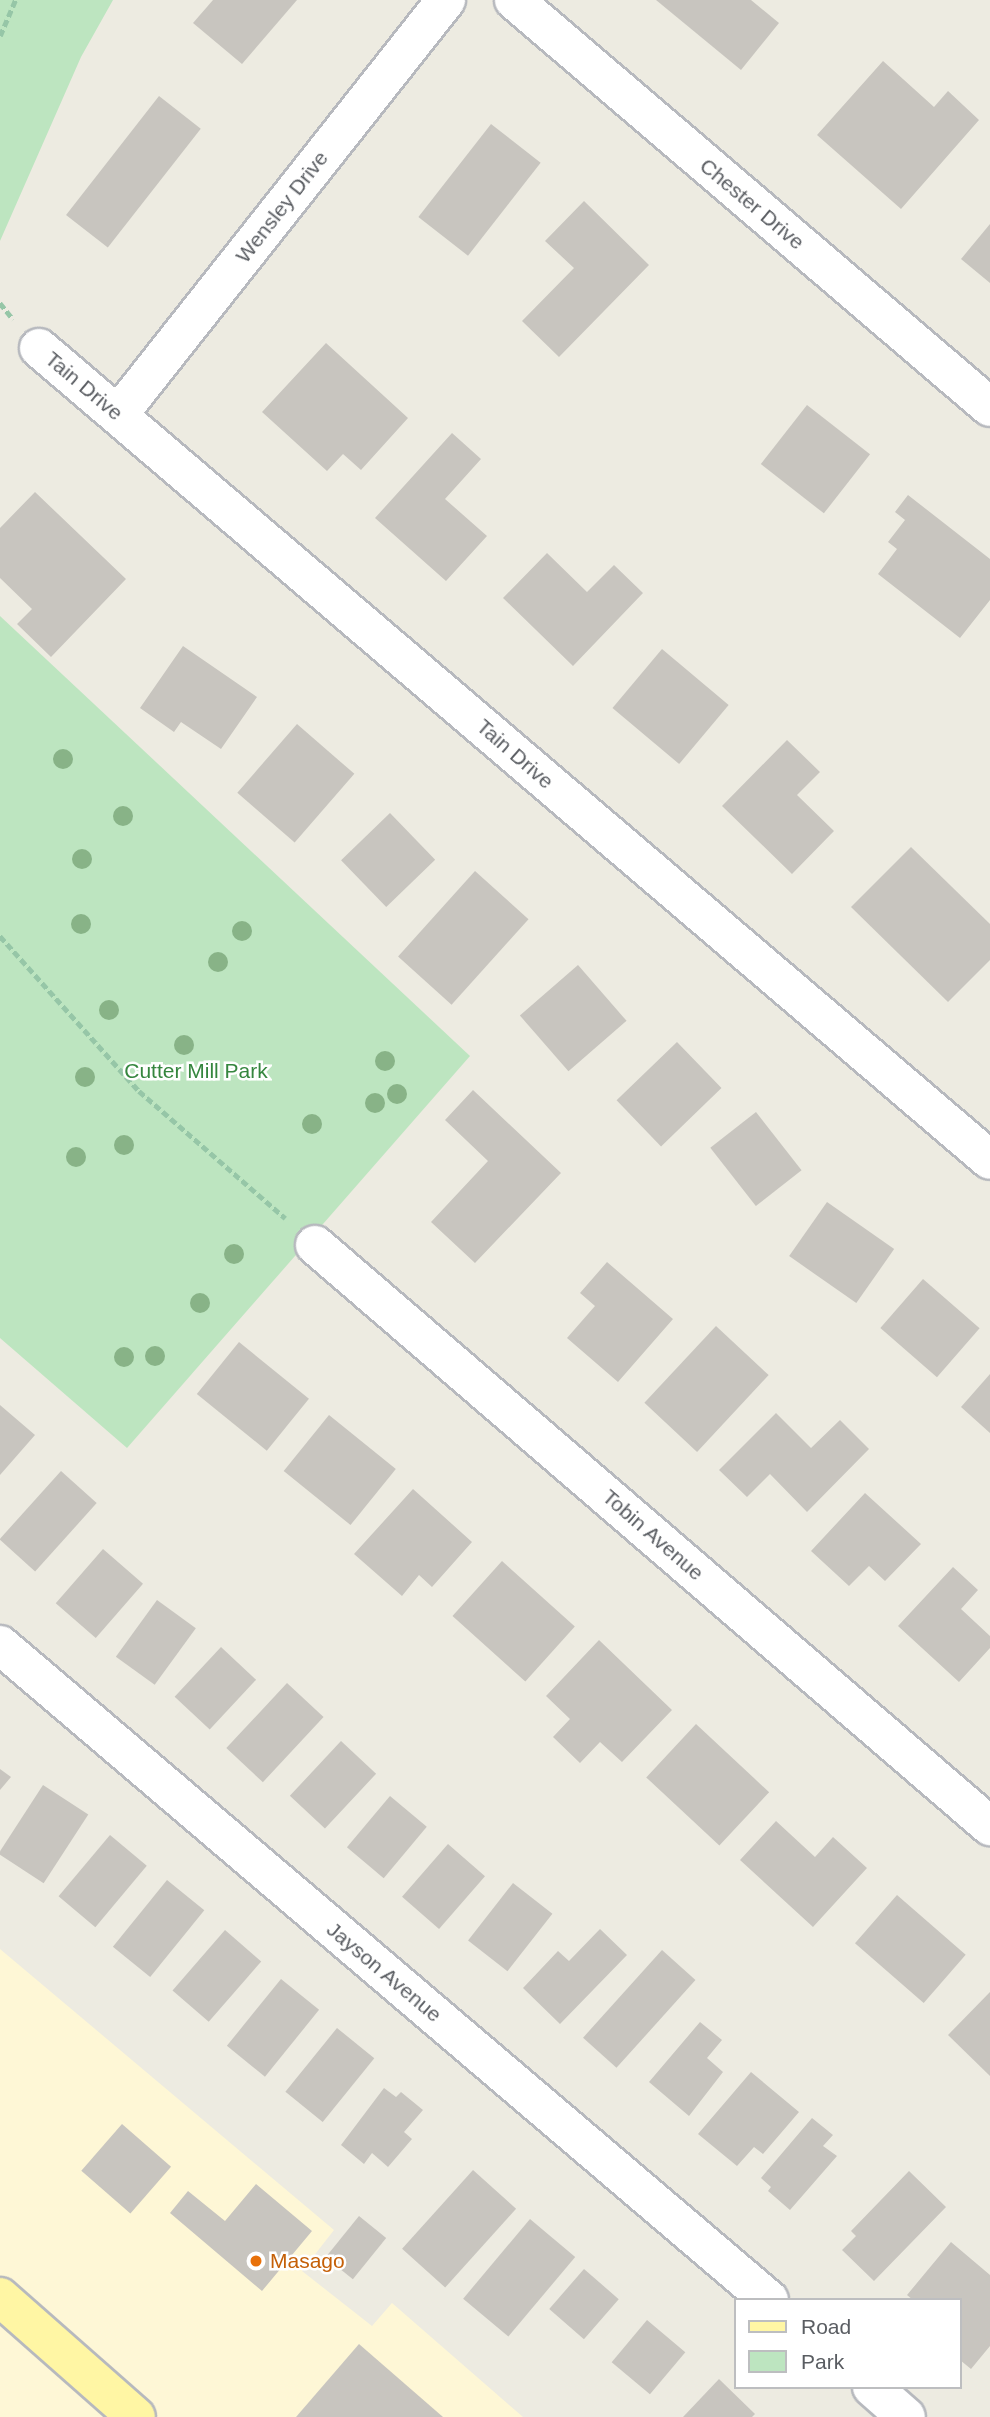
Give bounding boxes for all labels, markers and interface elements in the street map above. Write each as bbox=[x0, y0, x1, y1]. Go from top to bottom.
street label: Wensley Drive bbox=[231, 146, 333, 268]
street label: Chester Drive bbox=[695, 153, 809, 255]
street label: Tain Drive bbox=[40, 346, 128, 426]
street label: Tain Drive bbox=[472, 714, 558, 794]
park label: Cutter Mill Park bbox=[124, 1058, 268, 1084]
street label: Tobin Avenue bbox=[597, 1484, 709, 1586]
street label: Jayson Avenue bbox=[321, 1916, 447, 2028]
place label: Masago bbox=[270, 2248, 345, 2274]
marker: Masago bbox=[248, 2253, 264, 2269]
legend bbox=[734, 2298, 962, 2389]
text: Road bbox=[801, 2315, 851, 2338]
text: Park bbox=[801, 2350, 844, 2373]

